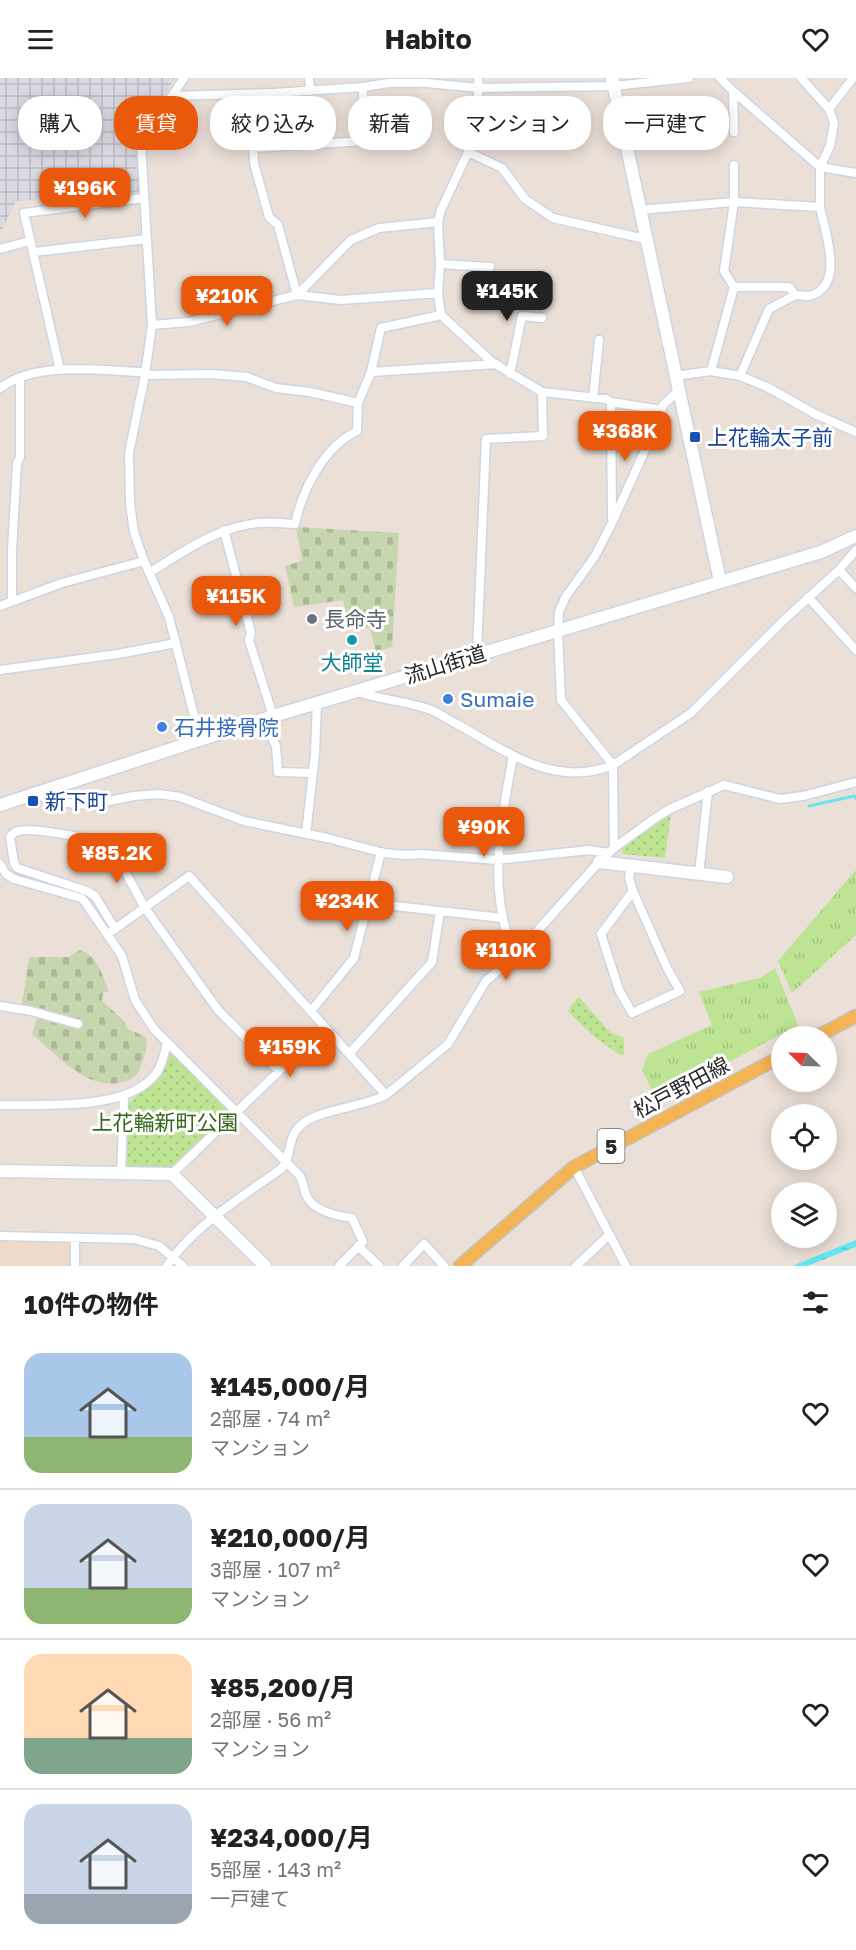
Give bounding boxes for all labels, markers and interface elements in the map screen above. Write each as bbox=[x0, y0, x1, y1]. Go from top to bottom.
icon: menu bbox=[24, 23, 57, 56]
text: Habito bbox=[384, 23, 472, 55]
icon: heart bbox=[799, 23, 832, 56]
chip: 購入 bbox=[18, 96, 102, 150]
chip: 賃貸 bbox=[114, 96, 198, 150]
chip: 絞り込み bbox=[210, 96, 336, 150]
chip: 新着 bbox=[348, 96, 432, 150]
chip: マンション bbox=[444, 96, 591, 150]
chip: 一戸建て bbox=[603, 96, 729, 150]
pin: ¥196K bbox=[43, 168, 127, 219]
text: ¥196K bbox=[53, 175, 117, 199]
pin: ¥145K bbox=[465, 271, 549, 322]
pin: ¥210K bbox=[185, 276, 269, 327]
text: ¥145K bbox=[476, 278, 538, 302]
text: ¥210K bbox=[195, 283, 259, 307]
pin: ¥368K bbox=[583, 411, 667, 462]
text: ¥368K bbox=[592, 418, 658, 442]
place label: 上花輪太子前 bbox=[707, 424, 833, 450]
marker: 上花輪太子前 bbox=[688, 430, 702, 444]
pin: ¥115K bbox=[194, 576, 278, 627]
text: ¥115K bbox=[206, 583, 266, 607]
place label: 長命寺 bbox=[324, 606, 387, 632]
marker: 長命寺 bbox=[305, 612, 319, 626]
marker: 大師堂 bbox=[345, 633, 359, 647]
street label: 流山街道 bbox=[401, 639, 489, 689]
place label: 大師堂 bbox=[321, 649, 384, 675]
place label: Sumaie bbox=[460, 686, 534, 712]
marker: Sumaie bbox=[441, 692, 455, 706]
place label: 石井接骨院 bbox=[174, 714, 279, 740]
marker: 石井接骨院 bbox=[155, 720, 169, 734]
place label: 新下町 bbox=[45, 788, 108, 814]
marker: 新下町 bbox=[26, 794, 40, 808]
pin: ¥90K bbox=[448, 807, 520, 858]
text: ¥90K bbox=[457, 814, 511, 838]
pin: ¥85.2K bbox=[68, 833, 166, 884]
text: ¥85.2K bbox=[81, 840, 153, 864]
pin: ¥234K bbox=[305, 881, 389, 932]
text: ¥234K bbox=[315, 888, 379, 912]
pin: ¥110K bbox=[464, 930, 548, 981]
text: ¥110K bbox=[475, 937, 537, 961]
north arrow bbox=[771, 1026, 837, 1092]
map controls bbox=[771, 1026, 837, 1248]
pin: ¥159K bbox=[248, 1027, 332, 1078]
text: ¥159K bbox=[259, 1034, 321, 1058]
street label: 松戸野田線 bbox=[629, 1051, 733, 1123]
button: locate bbox=[771, 1104, 837, 1170]
park label: 上花輪新町公園 bbox=[92, 1109, 239, 1135]
road number: 5 bbox=[598, 1129, 624, 1163]
button: layers bbox=[771, 1182, 837, 1248]
icon: filters bbox=[799, 1286, 832, 1319]
text: 10件の物件 bbox=[24, 1289, 158, 1320]
text: ¥145,000/月 bbox=[210, 1371, 370, 1402]
icon: home bbox=[72, 1377, 144, 1449]
icon: heart bbox=[799, 1397, 832, 1430]
text: 2部屋 · 74 m² bbox=[210, 1406, 330, 1430]
text: マンション bbox=[210, 1435, 310, 1459]
text: ¥210,000/月 bbox=[210, 1522, 371, 1553]
icon: home bbox=[72, 1528, 144, 1600]
icon: heart bbox=[799, 1548, 832, 1581]
text: 3部屋 · 107 m² bbox=[210, 1557, 340, 1581]
text: マンション bbox=[210, 1586, 310, 1610]
text: ¥85,200/月 bbox=[210, 1672, 356, 1703]
icon: home bbox=[72, 1678, 144, 1750]
icon: heart bbox=[799, 1698, 832, 1731]
text: 2部屋 · 56 m² bbox=[210, 1707, 331, 1731]
text: マンション bbox=[210, 1736, 310, 1760]
text: ¥234,000/月 bbox=[210, 1822, 373, 1853]
icon: home bbox=[72, 1828, 144, 1900]
icon: heart bbox=[799, 1848, 832, 1881]
text: 5部屋 · 143 m² bbox=[210, 1857, 341, 1881]
text: 一戸建て bbox=[210, 1886, 290, 1910]

